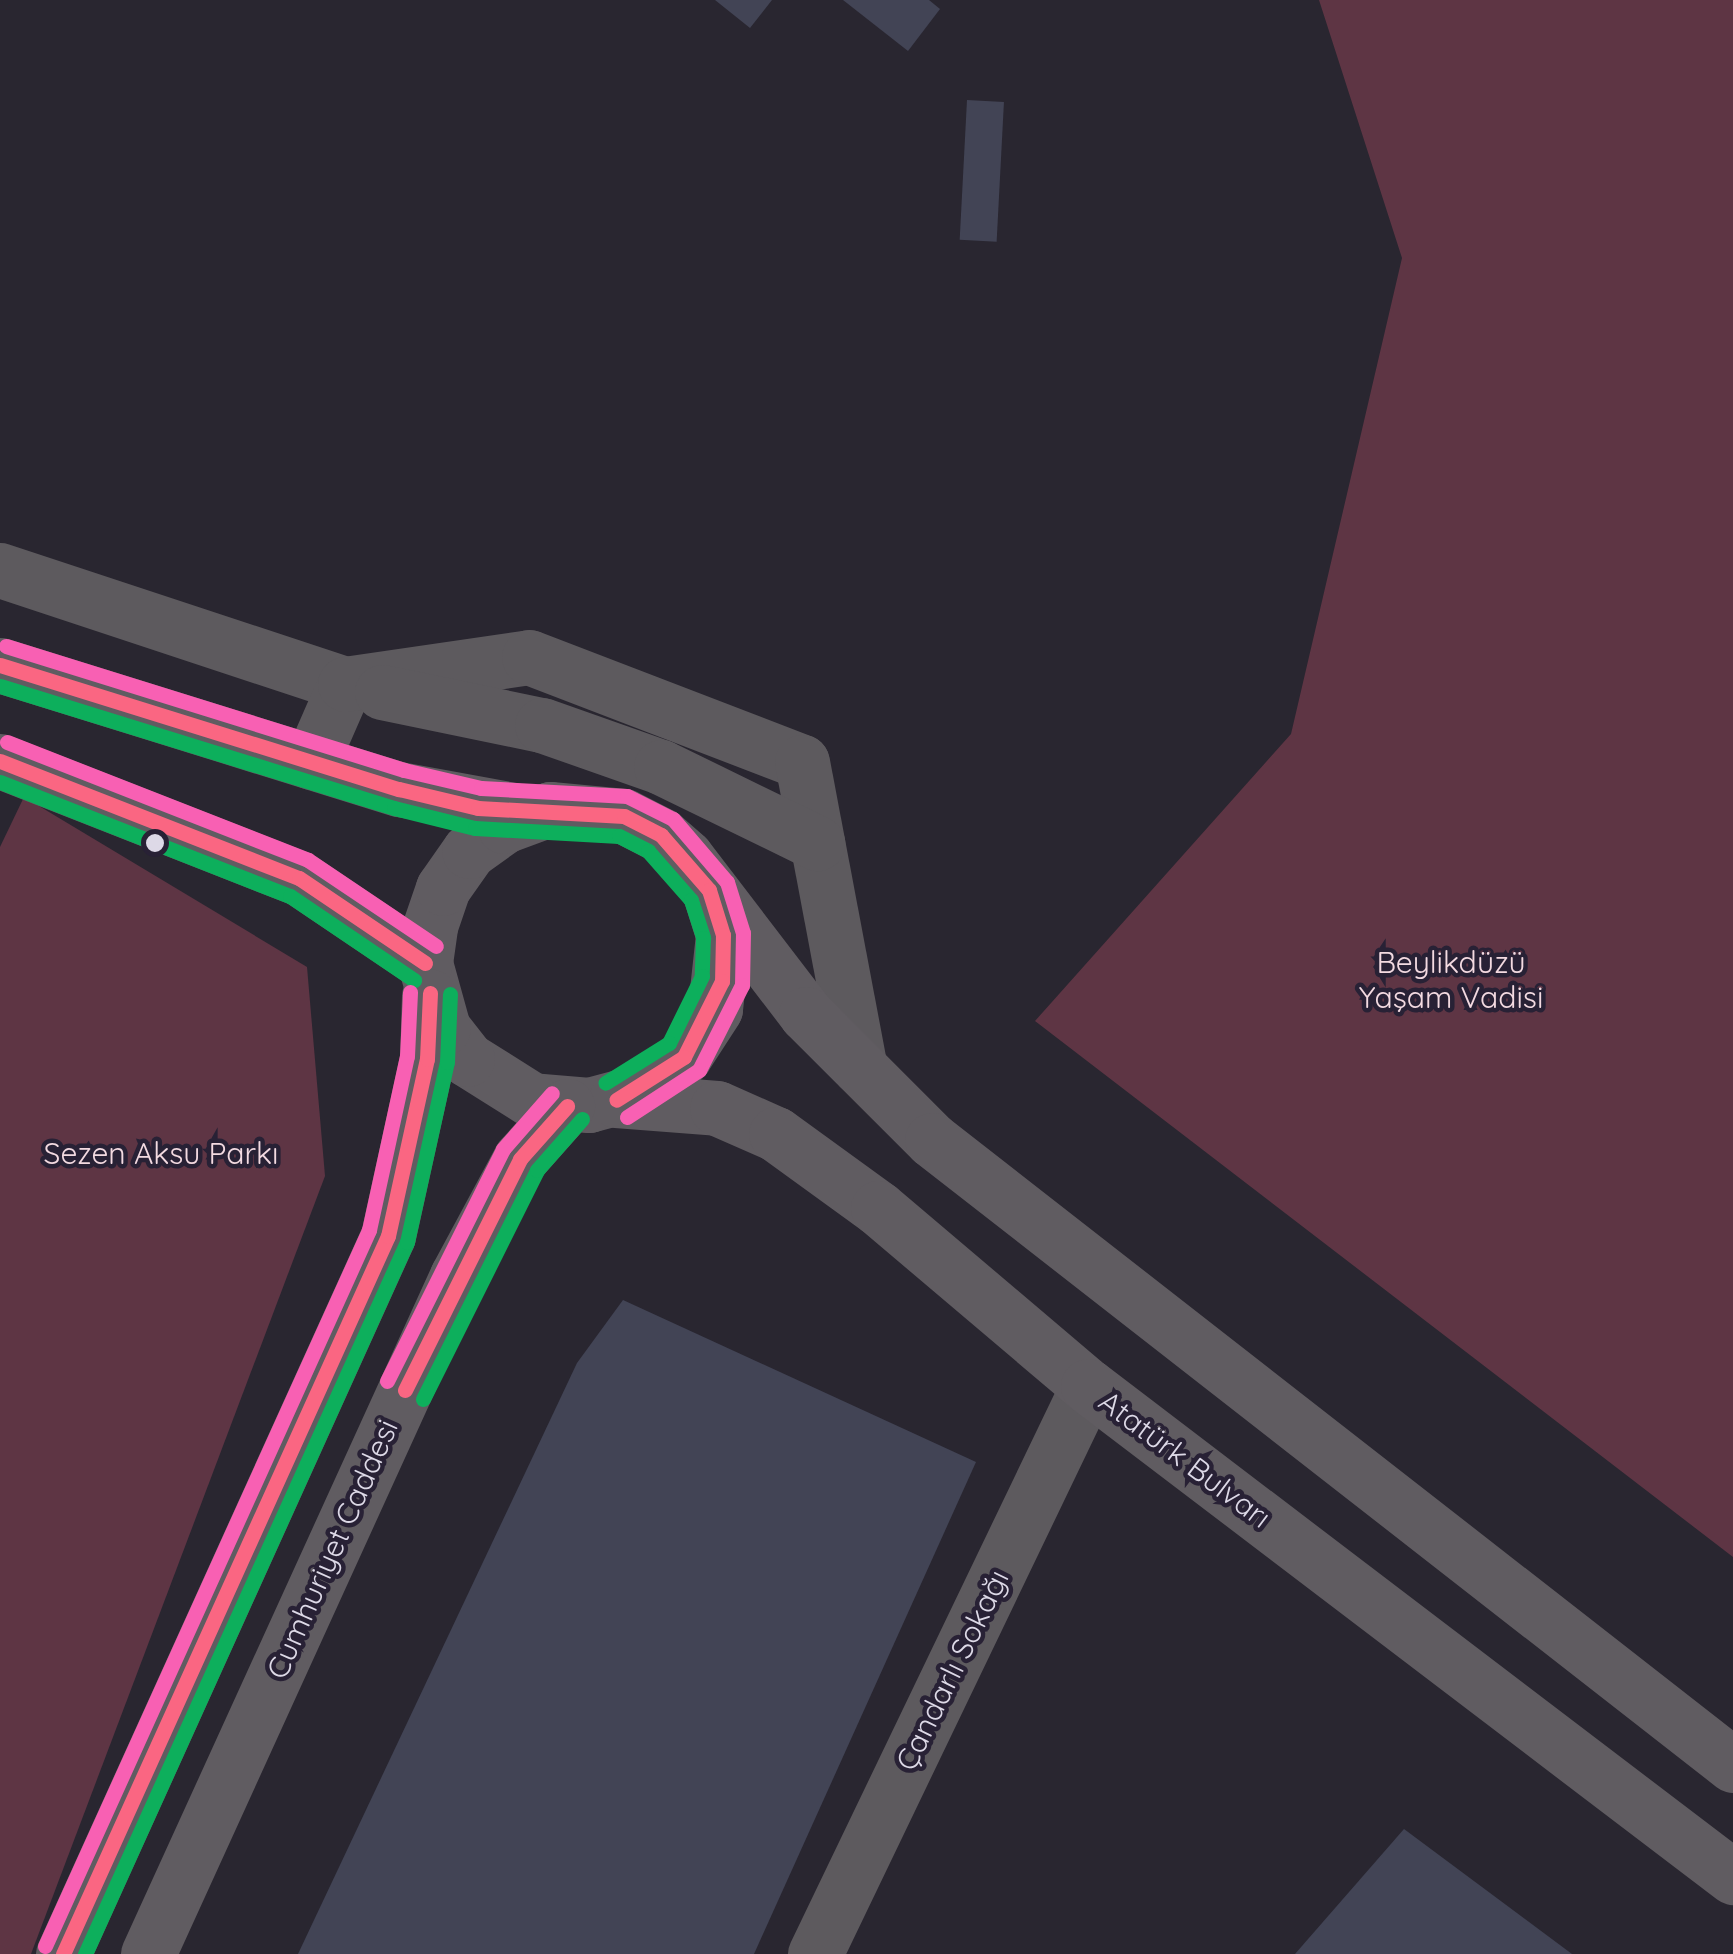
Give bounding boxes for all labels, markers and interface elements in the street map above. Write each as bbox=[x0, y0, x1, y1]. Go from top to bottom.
unlabelled marker bbox=[145, 833, 165, 853]
park label: Beylikdüzü Yaşam Vadisi bbox=[1359, 944, 1543, 1014]
park label: Sezen Aksu Parkı bbox=[44, 1135, 278, 1171]
street label: Atatürk Bulvarı bbox=[1092, 1383, 1278, 1535]
street label: Cumhuriyet Caddesi bbox=[259, 1414, 405, 1684]
street label: Çandarlı Sokağı bbox=[888, 1564, 1016, 1776]

